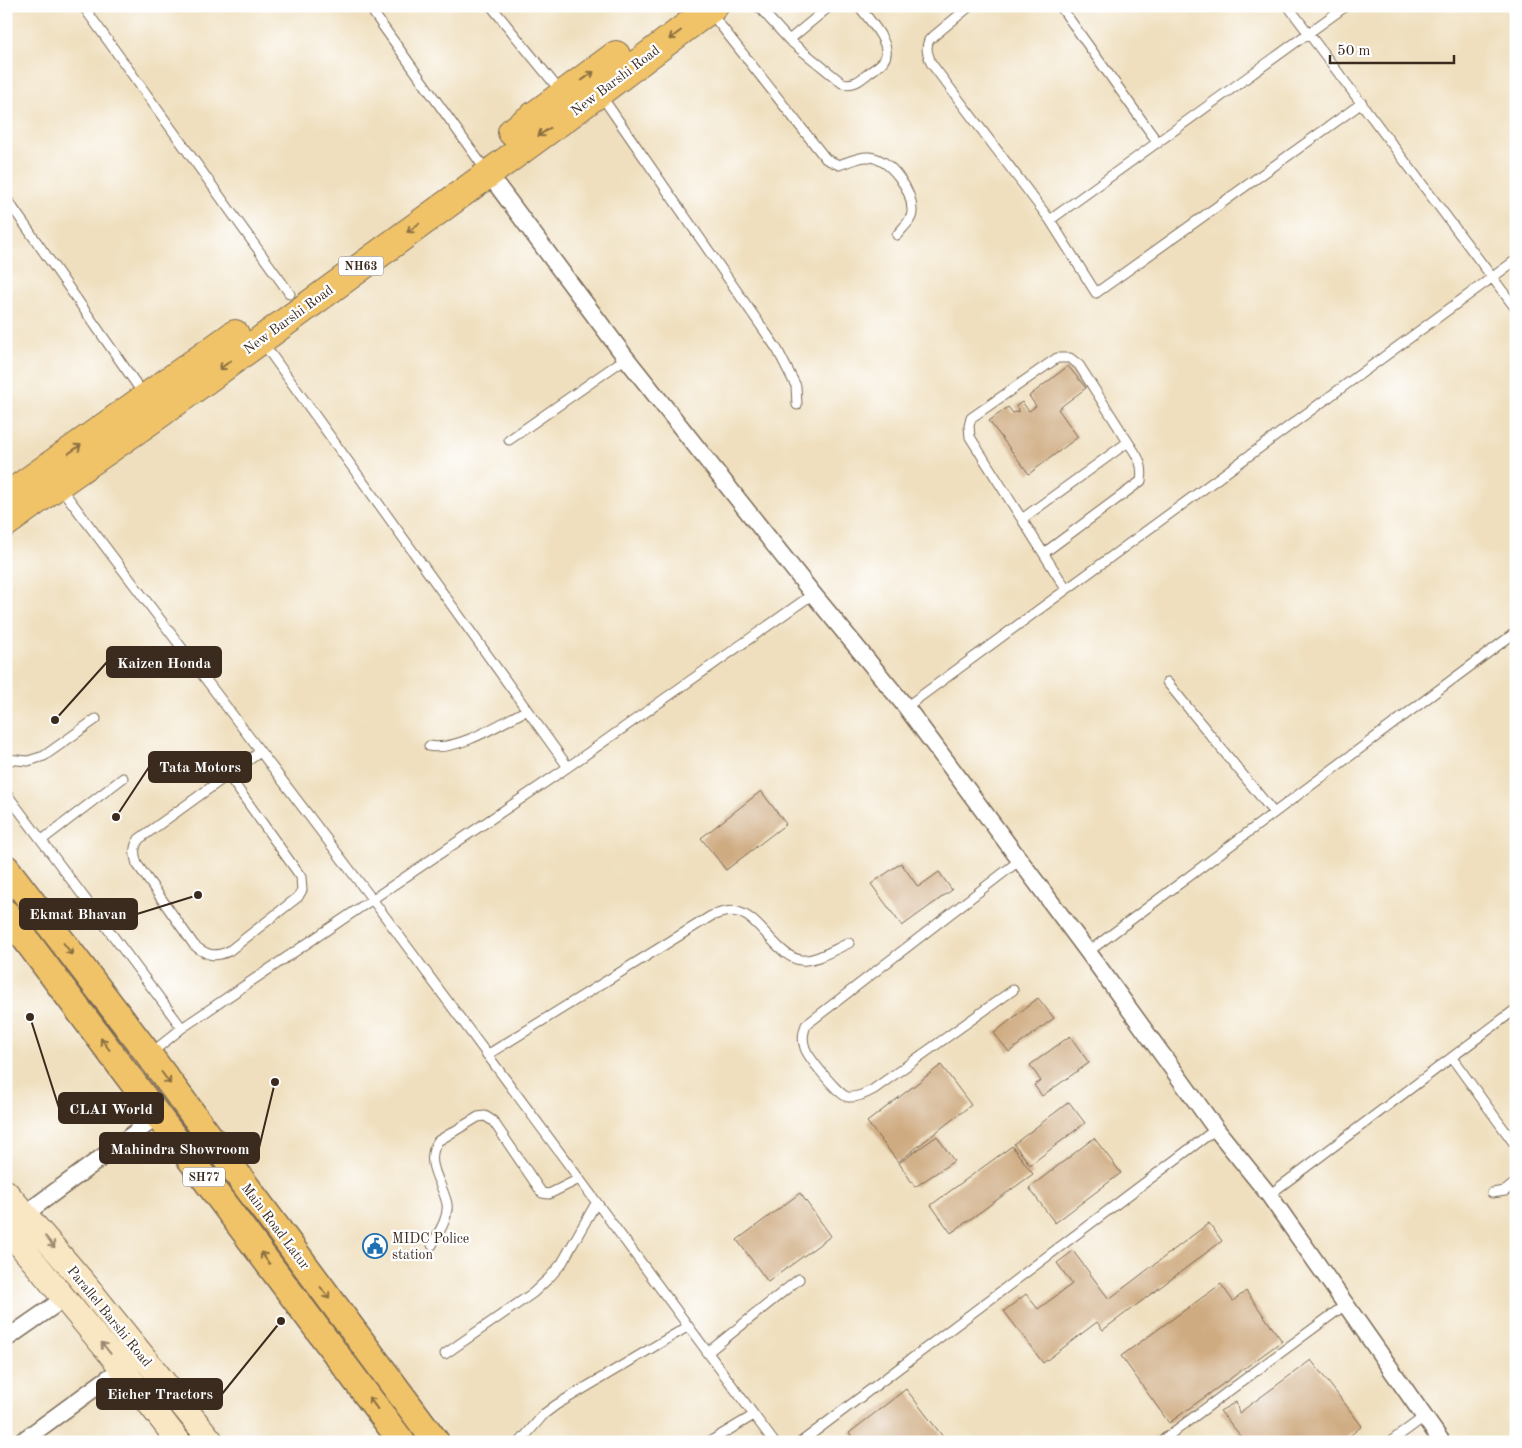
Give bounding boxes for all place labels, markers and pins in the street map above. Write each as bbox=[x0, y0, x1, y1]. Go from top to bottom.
callout: Kaizen Honda bbox=[107, 647, 221, 677]
callout: Tata Motors bbox=[149, 752, 251, 782]
callout: Ekmat Bhavan bbox=[20, 899, 137, 929]
callout: CLAI World bbox=[59, 1093, 163, 1123]
callout: Mahindra Showroom bbox=[100, 1133, 259, 1163]
place label: MIDC Police station bbox=[392, 1232, 469, 1262]
public building icon: MIDC Police station bbox=[362, 1233, 388, 1259]
callout: Eicher Tractors bbox=[97, 1379, 222, 1409]

